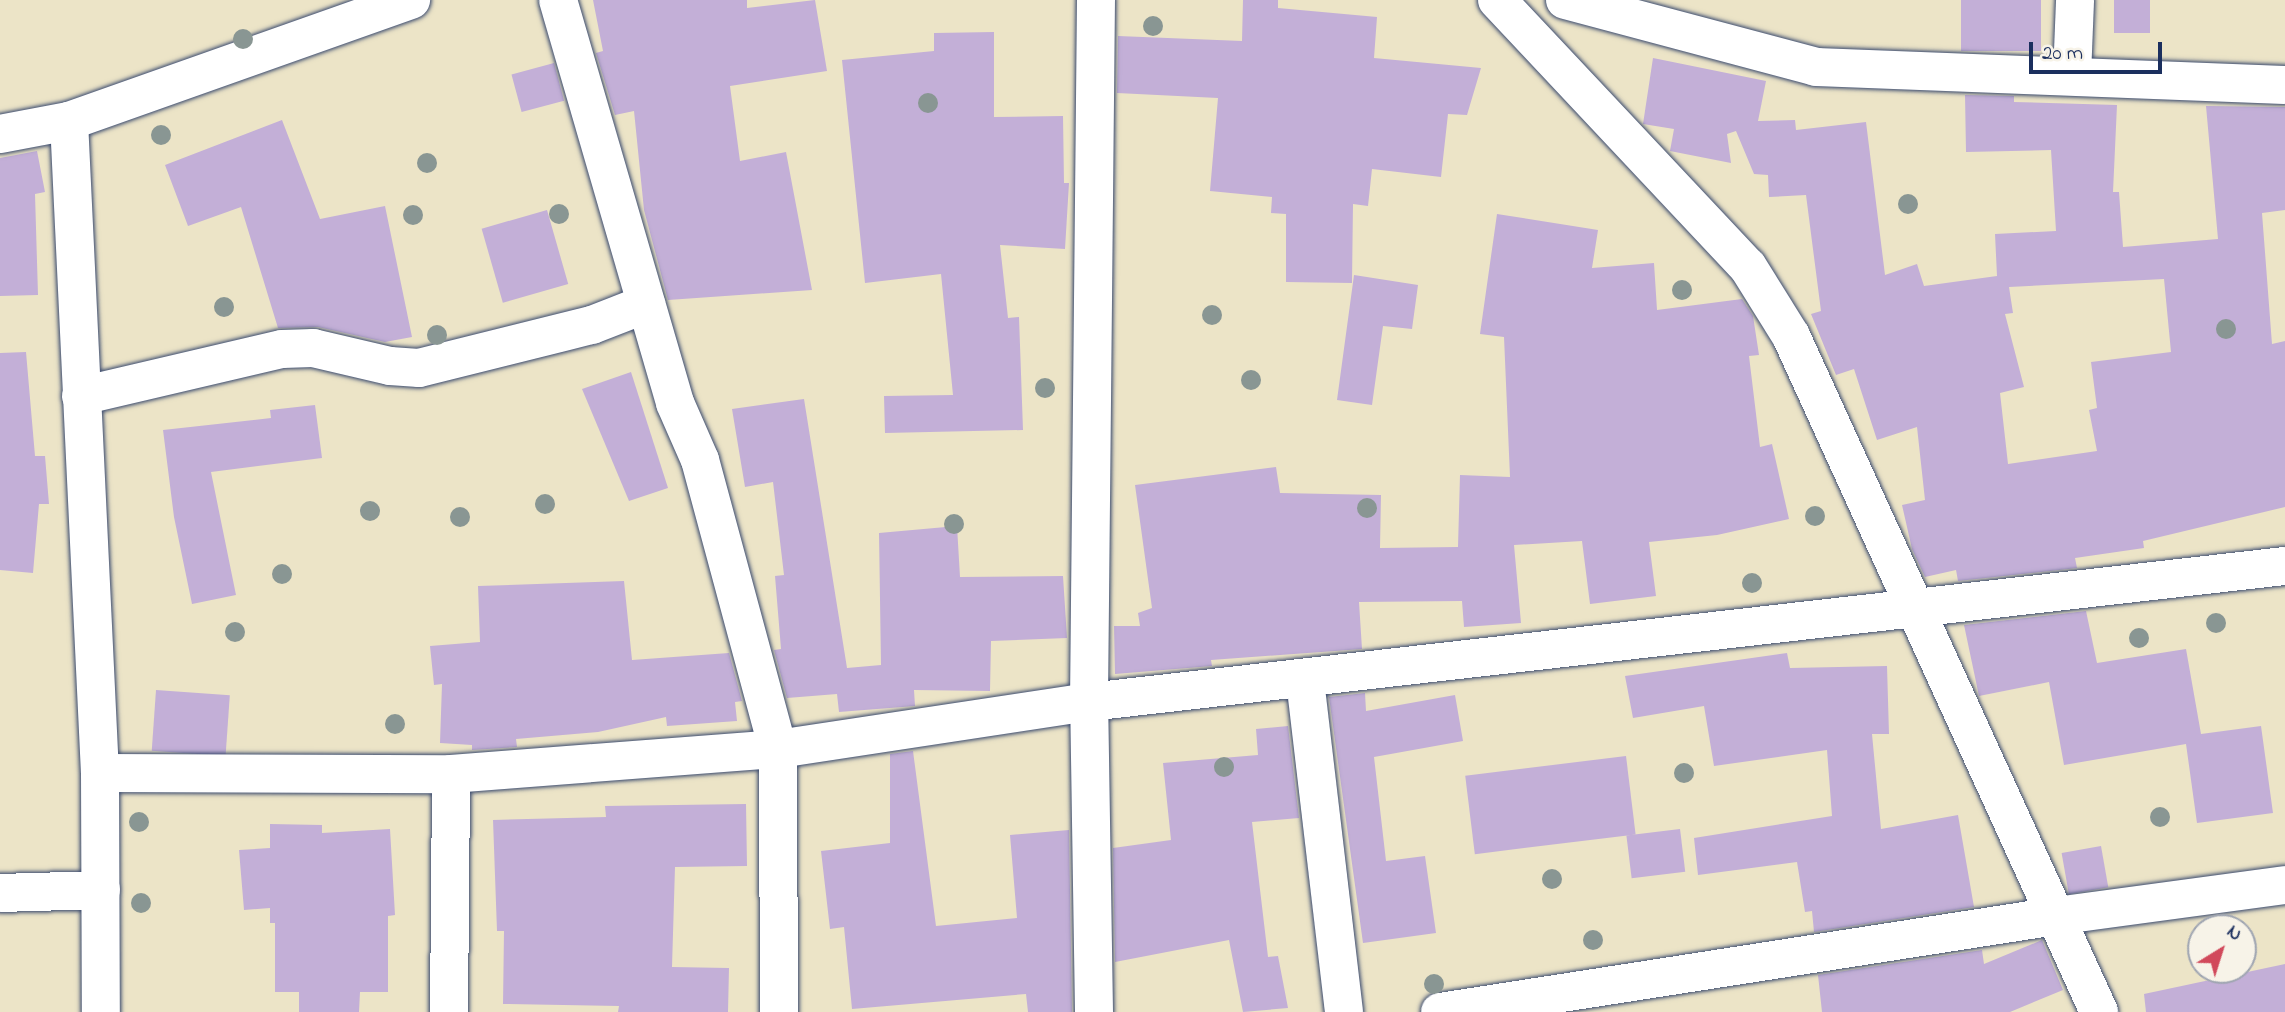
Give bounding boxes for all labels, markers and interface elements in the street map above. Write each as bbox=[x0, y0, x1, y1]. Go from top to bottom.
scale bar bbox=[2033, 28, 2166, 72]
text: 20 m bbox=[2042, 39, 2083, 69]
north arrow bbox=[2187, 914, 2257, 984]
text: N bbox=[2221, 919, 2247, 948]

